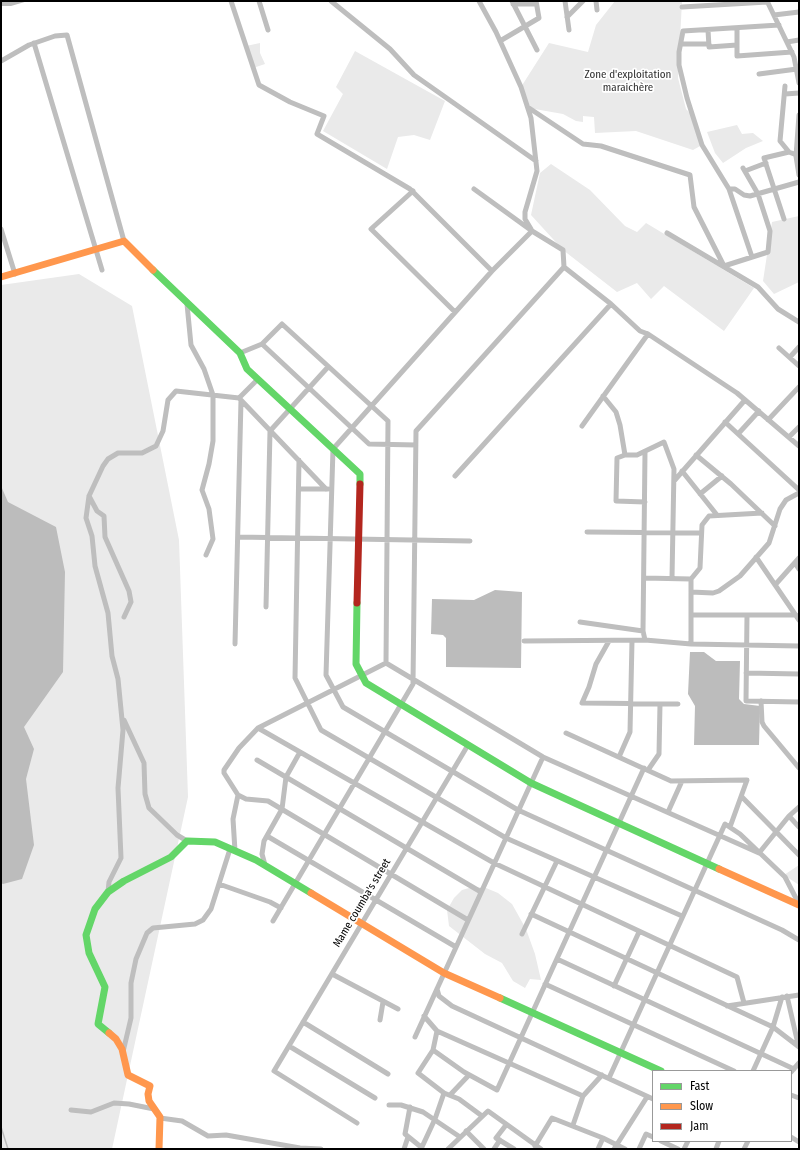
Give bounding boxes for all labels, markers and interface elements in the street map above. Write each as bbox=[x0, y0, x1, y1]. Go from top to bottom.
park label: Zone d'exploitation maraichère bbox=[585, 68, 671, 94]
street label: Mame coumba's street bbox=[330, 856, 394, 950]
legend bbox=[652, 1070, 792, 1142]
text: Fast bbox=[690, 1079, 709, 1093]
text: Slow bbox=[690, 1099, 713, 1113]
text: Jam bbox=[690, 1119, 708, 1133]

